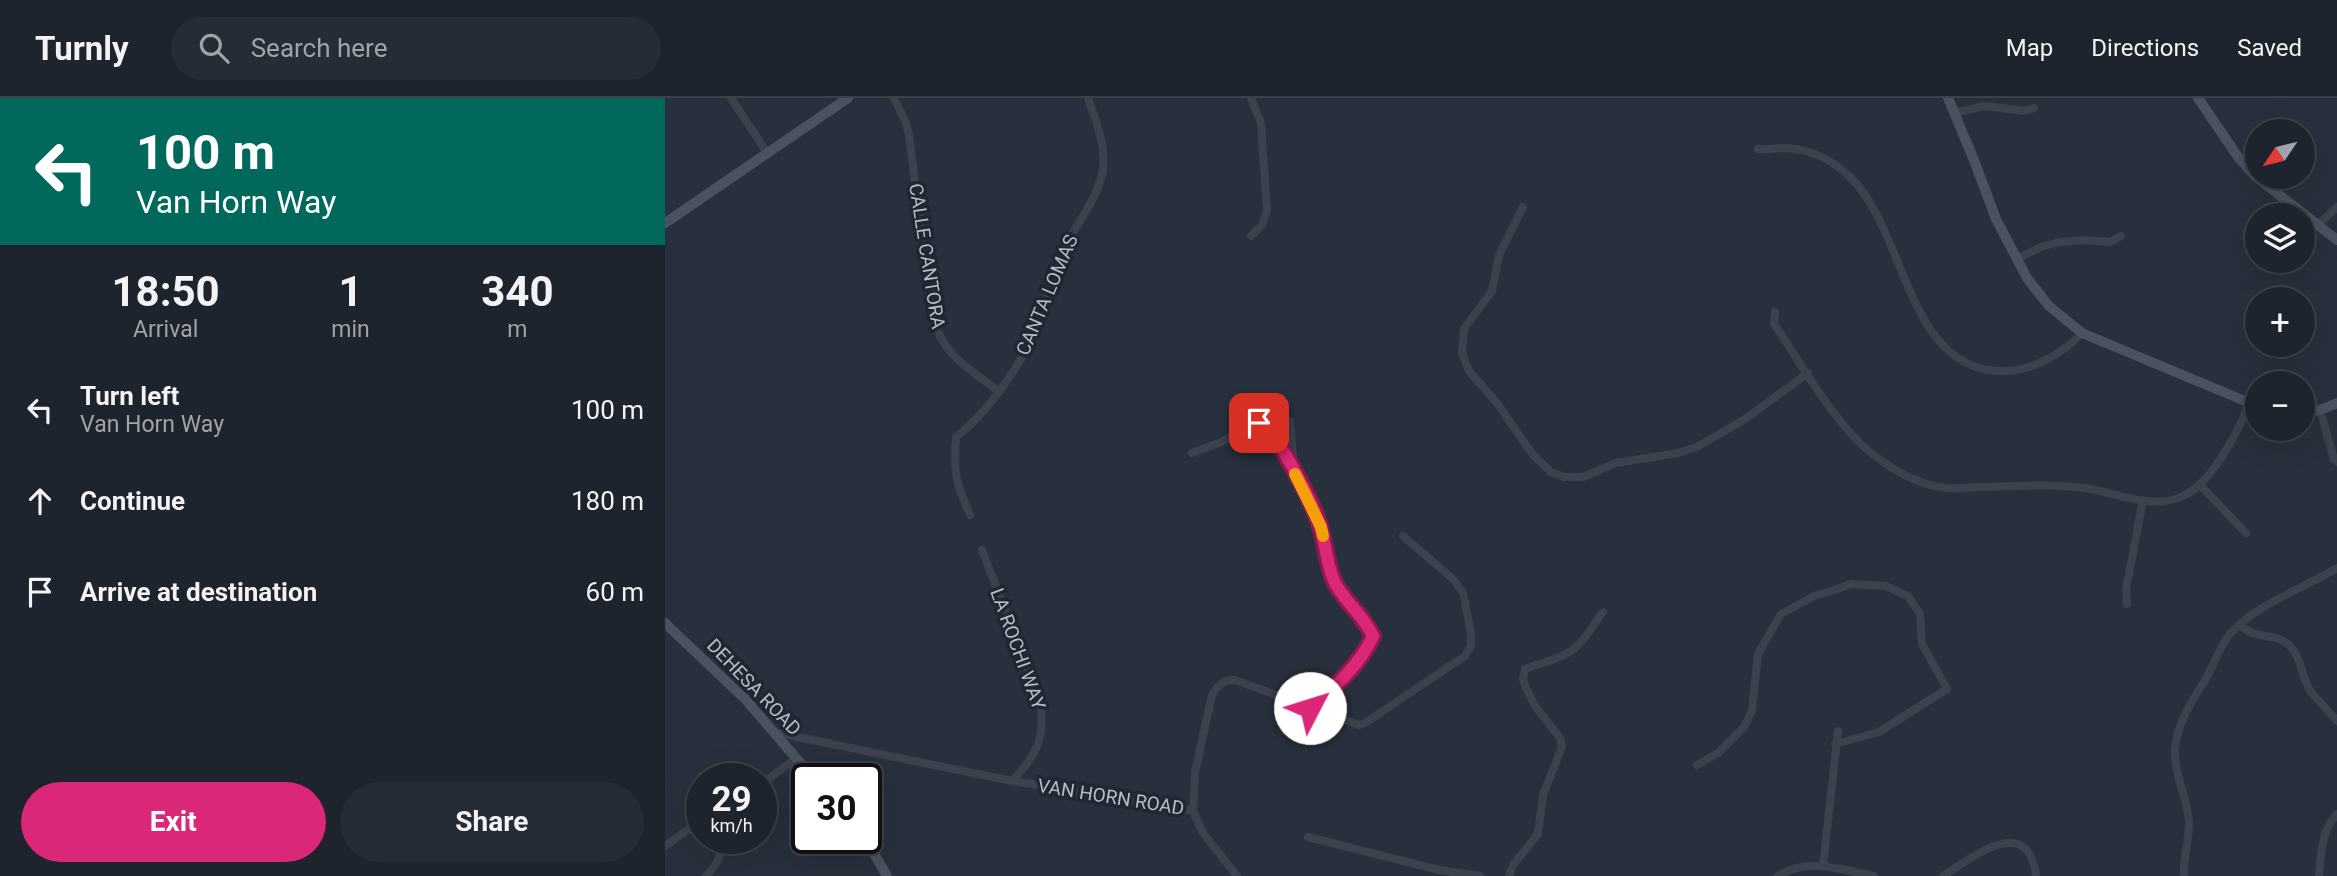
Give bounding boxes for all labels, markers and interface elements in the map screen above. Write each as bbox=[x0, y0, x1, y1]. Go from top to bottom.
search box bbox=[171, 17, 661, 80]
text: Turnly bbox=[35, 29, 129, 68]
icon: search bbox=[195, 29, 233, 67]
text: Search here bbox=[251, 33, 387, 63]
text: Map bbox=[2006, 34, 2053, 62]
text: Directions bbox=[2091, 34, 2199, 62]
text: Saved bbox=[2237, 34, 2302, 62]
north arrow bbox=[2245, 119, 2315, 189]
map controls bbox=[2245, 119, 2315, 441]
text: 100 m bbox=[136, 124, 275, 181]
icon: left bbox=[21, 126, 112, 217]
street label: CALLE CANTORA bbox=[904, 182, 950, 331]
text: Van Horn Way bbox=[136, 183, 336, 221]
button: layers bbox=[2245, 203, 2315, 273]
street label: CANTA LOMAS bbox=[1011, 231, 1083, 359]
text: 18:50 bbox=[112, 267, 220, 316]
text: 1 bbox=[338, 267, 363, 316]
text: 340 bbox=[481, 267, 554, 316]
button: + bbox=[2245, 287, 2315, 357]
text: Arrival bbox=[133, 316, 198, 343]
text: min bbox=[331, 316, 370, 343]
text: m bbox=[507, 316, 527, 343]
button: − bbox=[2245, 371, 2315, 441]
text: Turn left bbox=[80, 381, 179, 411]
icon: left bbox=[21, 391, 59, 429]
pin bbox=[1229, 393, 1289, 453]
text: 100 m bbox=[571, 395, 644, 425]
icon: arrive bbox=[1240, 404, 1278, 442]
text: Van Horn Way bbox=[80, 411, 224, 438]
icon: ahead bbox=[21, 482, 59, 520]
text: Continue bbox=[80, 486, 185, 516]
text: 180 m bbox=[571, 486, 644, 516]
icon: arrive bbox=[21, 573, 59, 611]
text: Arrive at destination bbox=[80, 577, 317, 607]
text: 60 m bbox=[586, 577, 644, 607]
street label: LA ROCHI WAY bbox=[985, 585, 1051, 713]
street label: DEHESA ROAD bbox=[702, 634, 806, 740]
position arrow bbox=[1273, 671, 1347, 745]
speed limit sign: 30 bbox=[791, 763, 882, 854]
street label: VAN HORN ROAD bbox=[1036, 774, 1186, 820]
text: 29 bbox=[711, 779, 752, 820]
button: Exit bbox=[21, 782, 326, 862]
button: Share bbox=[340, 782, 644, 862]
text: km/h bbox=[710, 815, 753, 836]

